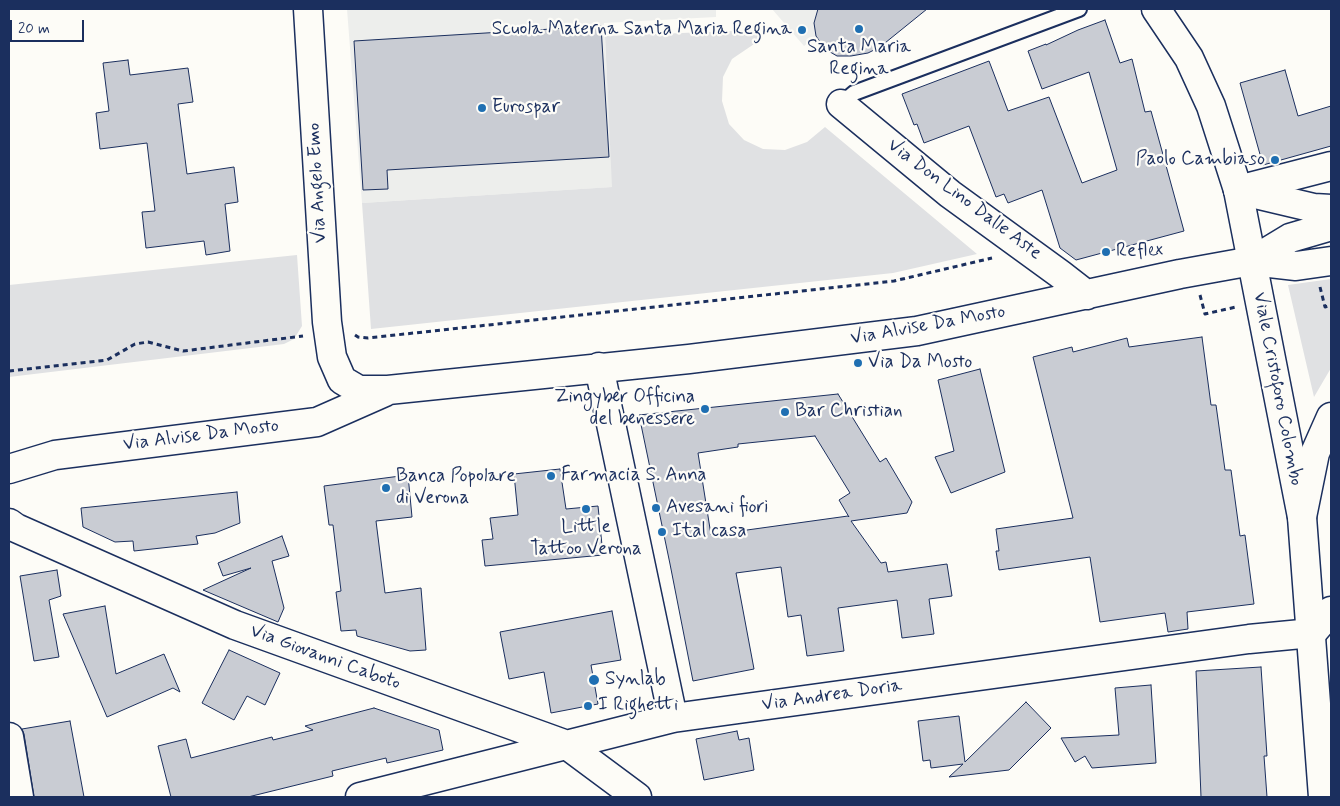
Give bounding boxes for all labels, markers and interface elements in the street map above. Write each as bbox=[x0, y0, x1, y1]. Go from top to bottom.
scale bar bbox=[12, 10, 86, 42]
text: 20 m bbox=[18, 19, 50, 39]
place label: Scuola Materna Santa Maria Regina bbox=[492, 19, 792, 41]
marker: Santa Maria Regina bbox=[853, 23, 865, 35]
marker: Scuola Materna Santa Maria Regina bbox=[796, 24, 808, 36]
place label: Santa Maria Regina bbox=[807, 37, 911, 81]
place label: Eurospar bbox=[492, 97, 560, 119]
marker: Eurospar bbox=[476, 102, 488, 114]
street label: Via Angelo Emo bbox=[303, 122, 333, 244]
street label: Via Don Lino Dalle Aste bbox=[882, 134, 1046, 266]
place label: Paolo Cambiaso bbox=[1136, 149, 1265, 171]
marker: Paolo Cambiaso bbox=[1269, 154, 1281, 166]
place label: Reflex bbox=[1116, 241, 1163, 263]
marker: Reflex bbox=[1100, 246, 1112, 258]
street label: Viale Cristoforo Colombo bbox=[1247, 290, 1307, 488]
street label: Via Alvise Da Mosto bbox=[849, 301, 1007, 351]
place label: Via Da Mosto bbox=[868, 352, 972, 374]
marker: Via Da Mosto bbox=[852, 357, 864, 369]
place label: Zingyber Officina del benessere bbox=[554, 387, 695, 431]
place label: Bar Christian bbox=[795, 401, 903, 423]
marker: Zingyber Officina del benessere bbox=[699, 403, 711, 415]
marker: Bar Christian bbox=[779, 406, 791, 418]
street label: Via Alvise Da Mosto bbox=[122, 415, 280, 457]
place label: Farmacia S. Anna bbox=[561, 465, 707, 487]
place label: Banca Popolare di Verona bbox=[396, 466, 516, 510]
marker: Farmacia S. Anna bbox=[545, 470, 557, 482]
marker: Banca Popolare di Verona bbox=[380, 482, 392, 494]
place label: Avesani fiori bbox=[666, 497, 768, 519]
marker: Avesani fiori bbox=[650, 502, 662, 514]
marker: Little Tattoo Verona bbox=[580, 503, 592, 515]
place label: Little Tattoo Verona bbox=[530, 517, 642, 561]
place label: Ital casa bbox=[672, 521, 747, 543]
marker: Ital casa bbox=[656, 526, 668, 538]
street label: Via Giovanni Caboto bbox=[247, 620, 403, 696]
place label: Synlab bbox=[605, 669, 666, 691]
marker: Synlab bbox=[587, 673, 601, 687]
street label: Via Andrea Doria bbox=[760, 675, 904, 717]
place label: I Righetti bbox=[598, 695, 678, 717]
marker: I Righetti bbox=[582, 700, 594, 712]

